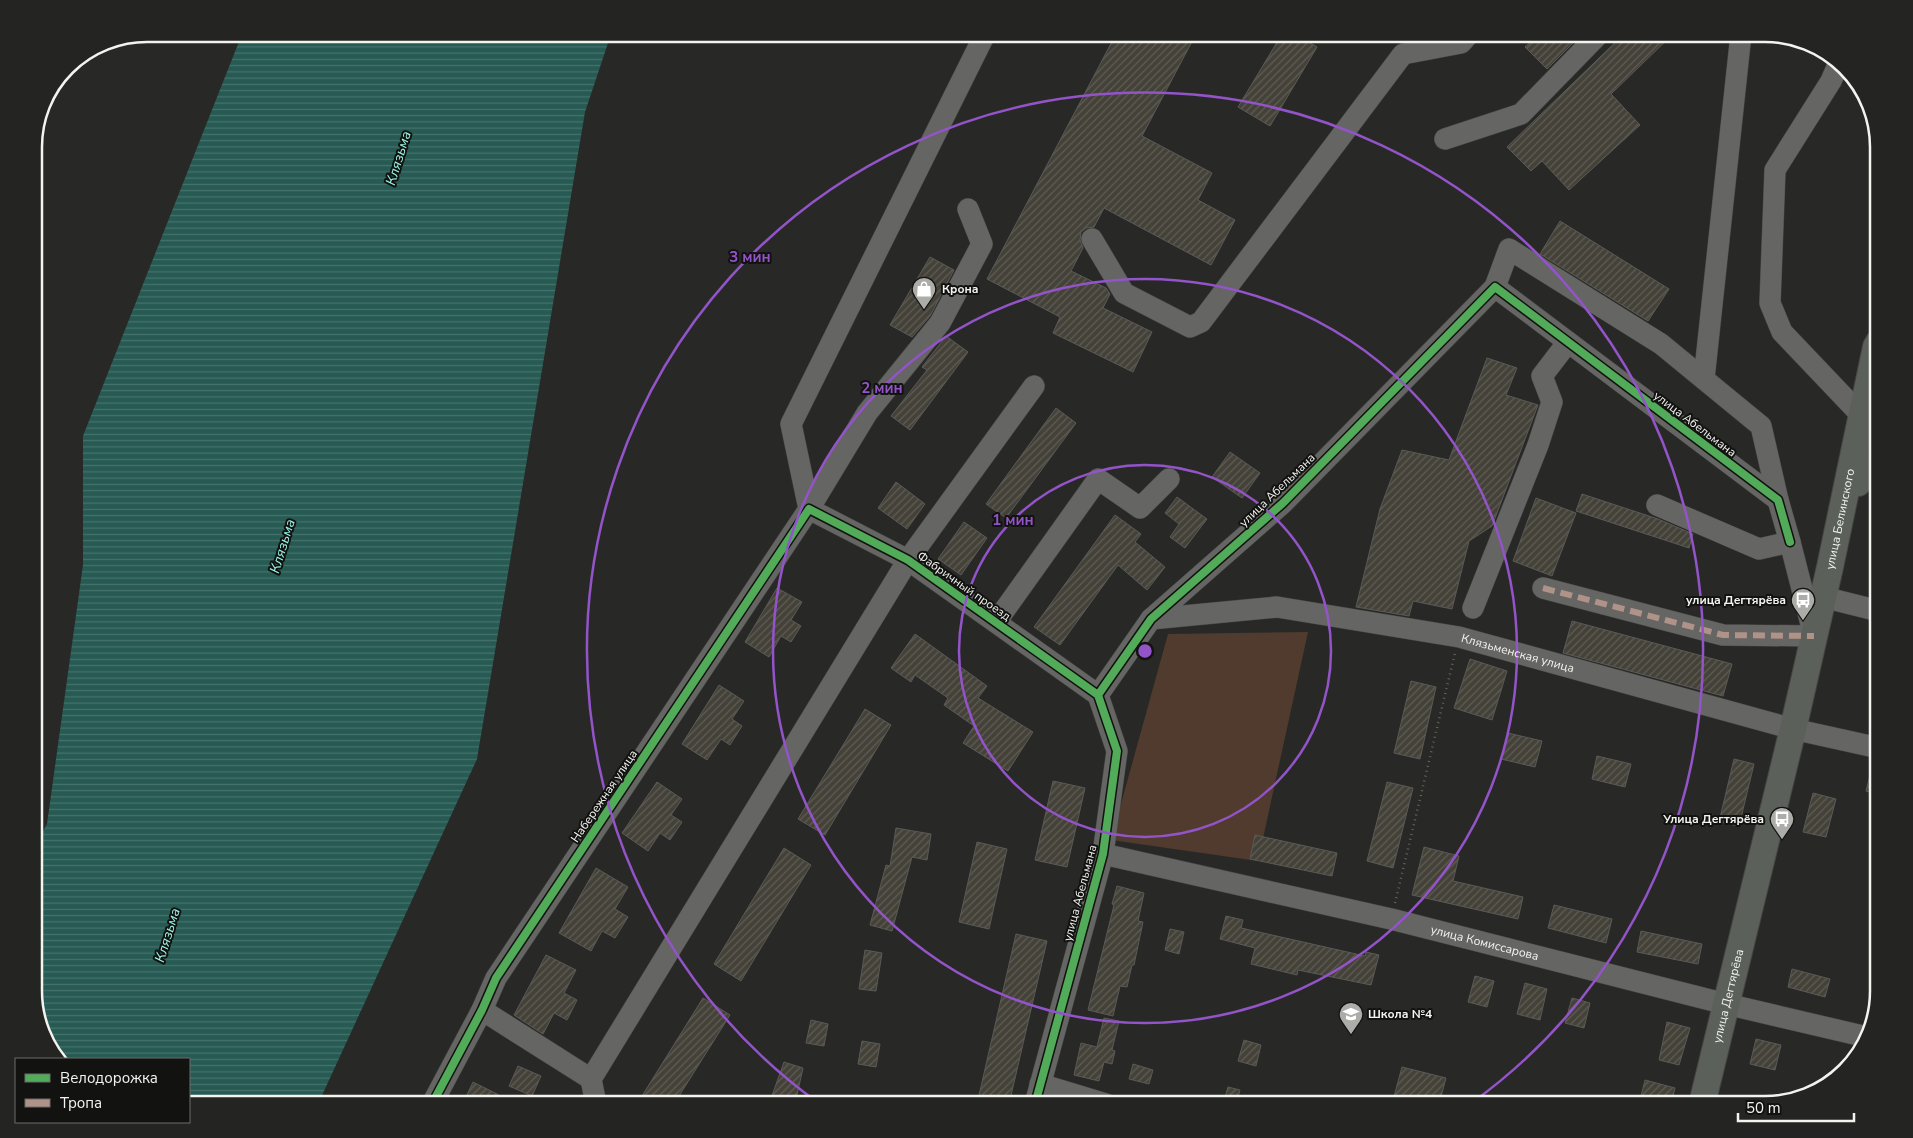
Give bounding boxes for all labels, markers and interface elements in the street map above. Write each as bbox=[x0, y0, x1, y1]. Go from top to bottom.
water label: Клязьма bbox=[381, 129, 416, 188]
text: 3 мин bbox=[729, 247, 771, 267]
shop icon: Крона bbox=[911, 276, 937, 310]
place label: Крона bbox=[942, 281, 979, 297]
text: 2 мин bbox=[861, 378, 903, 398]
street label: улица Абельмана bbox=[1650, 388, 1740, 460]
street label: улица Абельмана bbox=[1236, 450, 1318, 530]
street label: улица Белинского bbox=[1822, 467, 1858, 571]
text: 1 мин bbox=[992, 510, 1034, 530]
water label: Клязьма bbox=[265, 517, 300, 576]
street label: Фабричный проезд bbox=[914, 548, 1014, 624]
bus stop icon: улица Дегтярёва bbox=[1790, 587, 1816, 621]
place label: улица Дегтярёва bbox=[1686, 592, 1786, 608]
street label: Клязьменская улица bbox=[1460, 630, 1576, 676]
centre of rings bbox=[1136, 642, 1154, 660]
street label: Набережная улица bbox=[567, 747, 641, 845]
bus stop icon: Улица Дегтярёва bbox=[1769, 806, 1795, 840]
place label: Улица Дегтярёва bbox=[1662, 811, 1764, 827]
street label: улица Абельмана bbox=[1059, 843, 1101, 943]
water label: Клязьма bbox=[150, 906, 185, 965]
street label: улица Комиссарова bbox=[1429, 921, 1540, 964]
street label: улица Дегтярёва bbox=[1709, 947, 1747, 1045]
school or university icon: Школа №4 bbox=[1338, 1001, 1364, 1035]
place label: Школа №4 bbox=[1368, 1006, 1432, 1022]
legend bbox=[15, 1058, 190, 1123]
text: Велодорожка bbox=[60, 1068, 158, 1088]
scale bar bbox=[1738, 1090, 1854, 1122]
text: Тропа bbox=[60, 1093, 102, 1113]
text: 50 m bbox=[1746, 1098, 1781, 1118]

